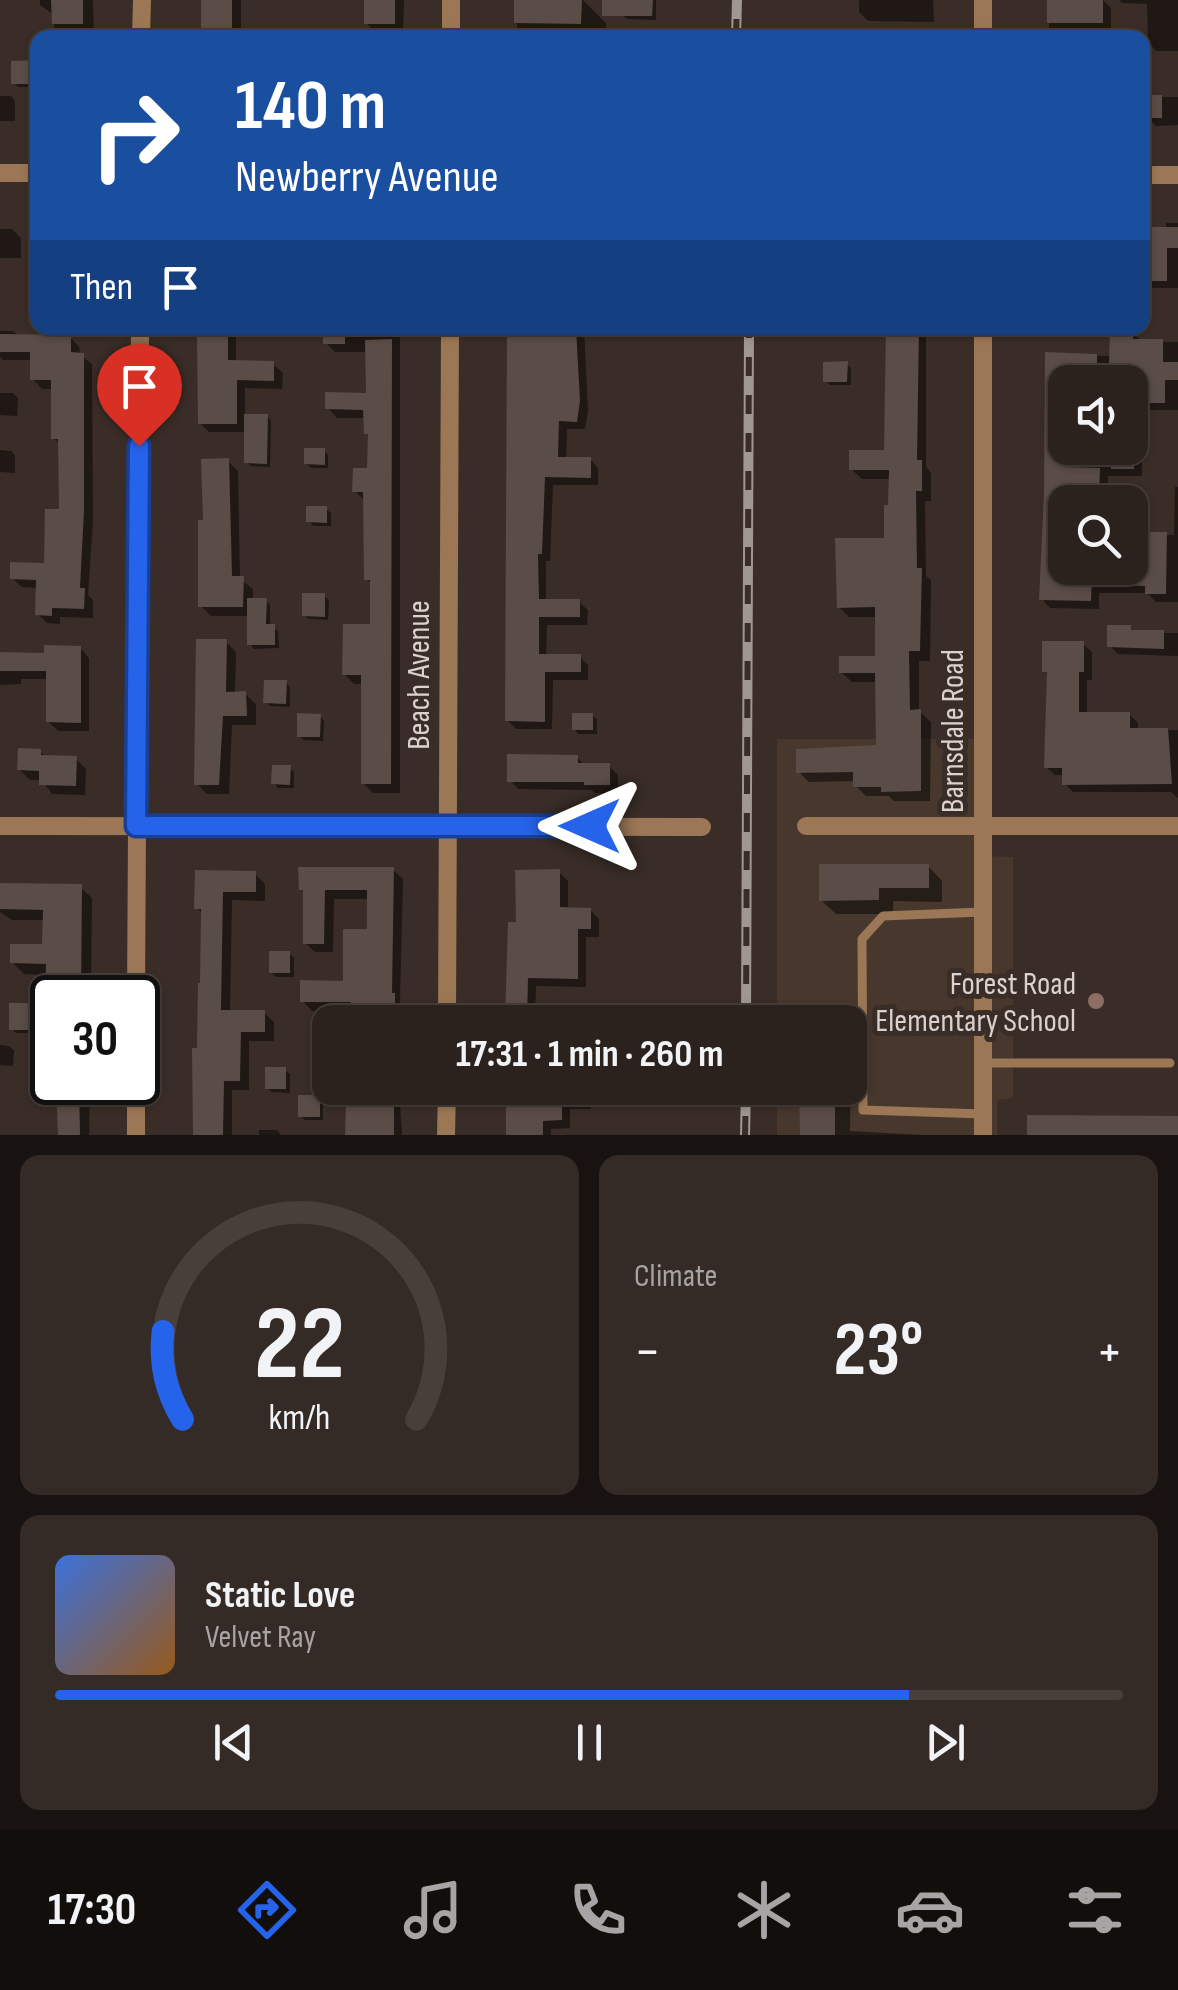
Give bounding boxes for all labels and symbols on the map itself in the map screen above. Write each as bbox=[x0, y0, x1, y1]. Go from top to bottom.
pin bbox=[97, 344, 182, 447]
street label: Beach Avenue bbox=[400, 600, 439, 750]
street label: Barnsdale Road bbox=[934, 649, 973, 813]
position arrow bbox=[538, 774, 642, 878]
place label: Forest Road Elementary School bbox=[875, 965, 1076, 1041]
speed limit sign: 30 bbox=[30, 975, 160, 1105]
marker: Forest Road Elementary School bbox=[1085, 990, 1107, 1012]

